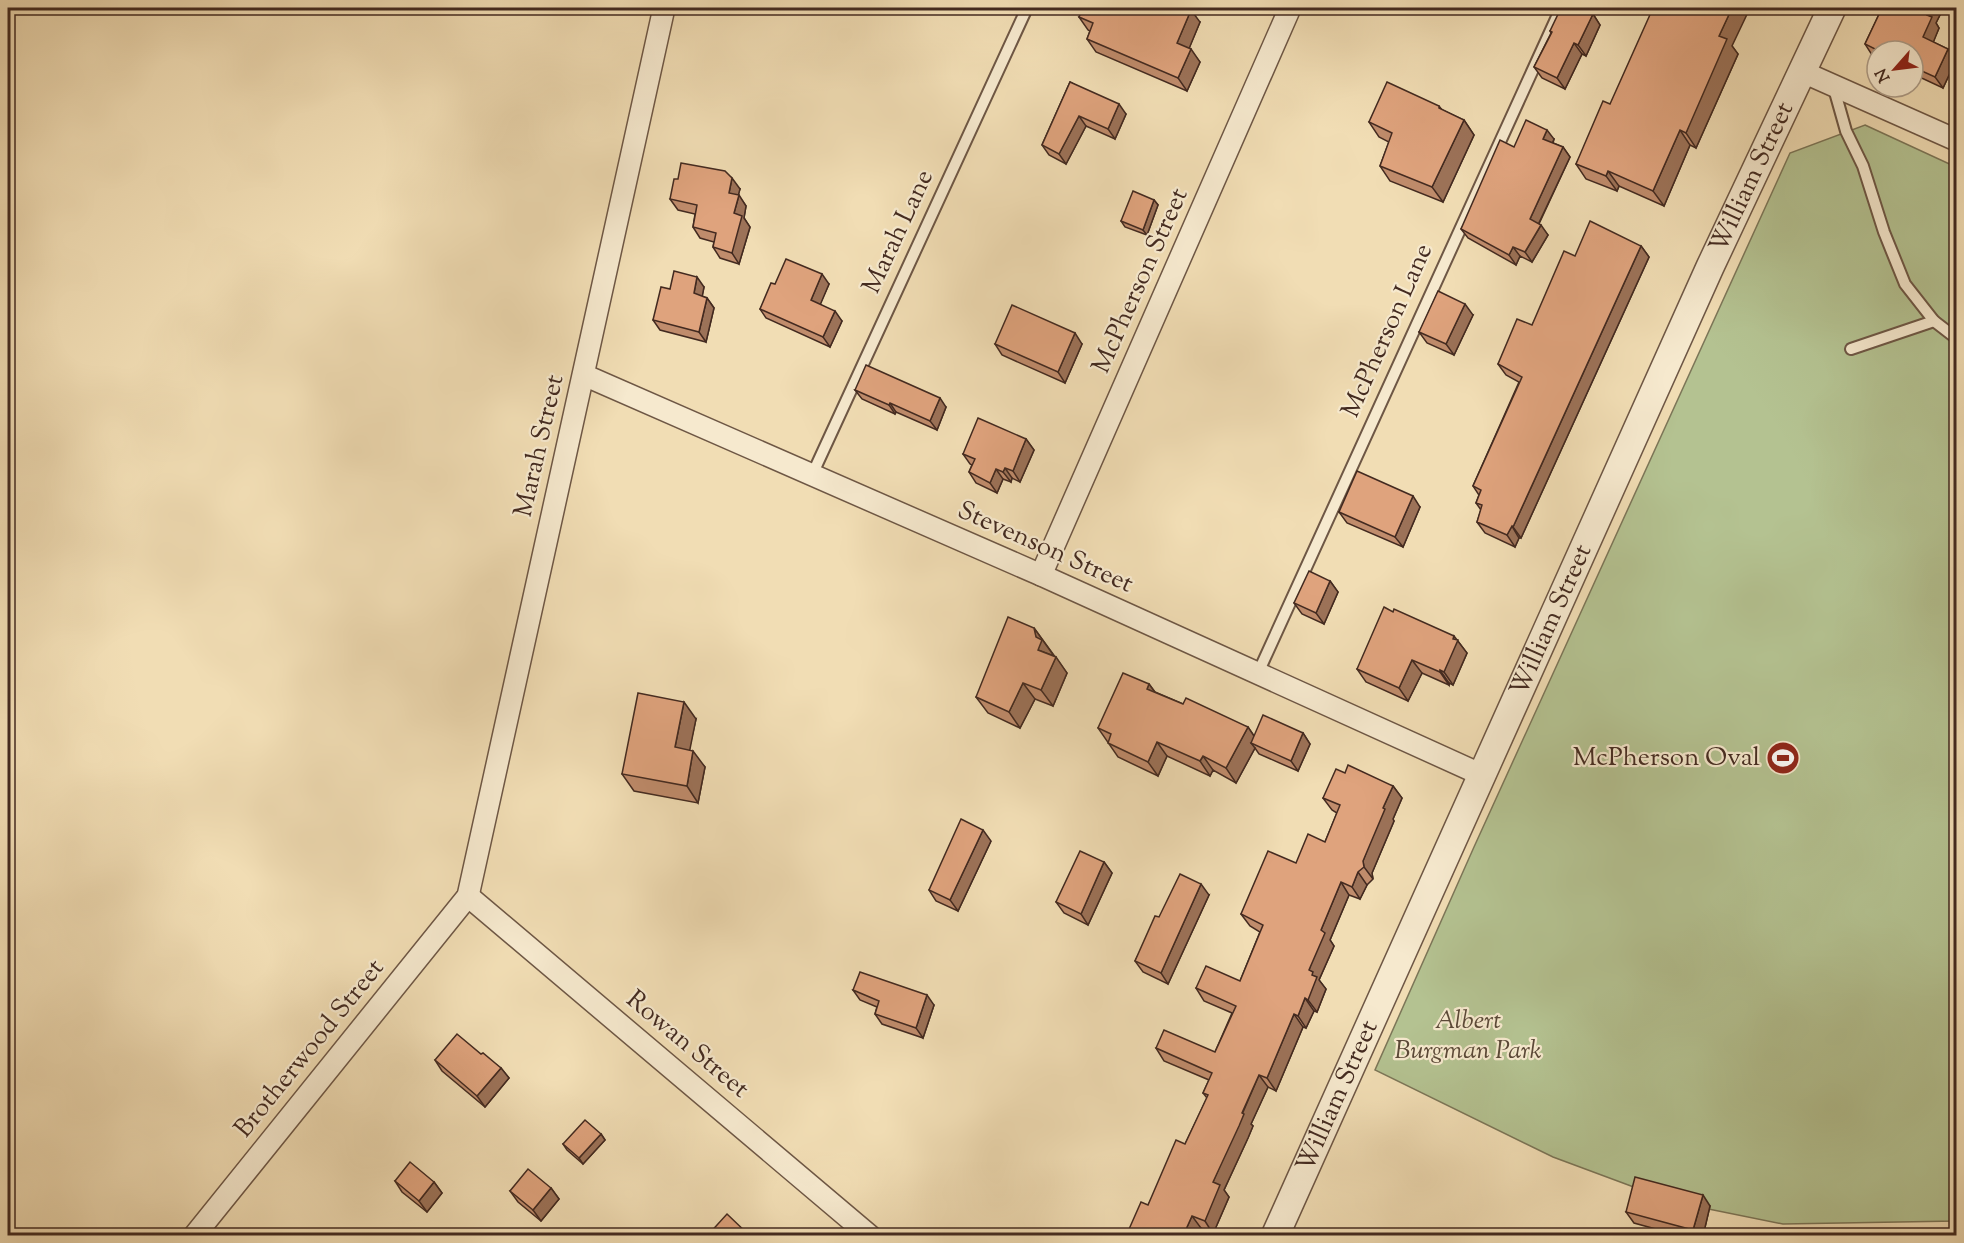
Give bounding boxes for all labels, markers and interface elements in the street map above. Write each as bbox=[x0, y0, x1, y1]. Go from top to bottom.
north arrow bbox=[1865, 39, 1925, 99]
text: N bbox=[1871, 64, 1897, 86]
street label: William Street bbox=[1701, 96, 1804, 259]
street label: Marah Lane bbox=[854, 164, 944, 300]
street label: McPherson Street bbox=[1084, 182, 1198, 380]
street label: McPherson Lane bbox=[1333, 238, 1443, 424]
street label: Marah Street bbox=[506, 371, 574, 521]
street label: Stevenson Street bbox=[951, 493, 1139, 603]
street label: William Street bbox=[1501, 538, 1602, 702]
place label: McPherson Oval bbox=[1573, 740, 1760, 777]
sports icon: McPherson Oval bbox=[1765, 740, 1801, 776]
street label: Brotherwood Street bbox=[226, 952, 394, 1146]
street label: Rowan Street bbox=[617, 982, 757, 1108]
park label: Albert Burgman Park bbox=[1394, 1003, 1542, 1070]
street label: William Street bbox=[1287, 1014, 1388, 1178]

